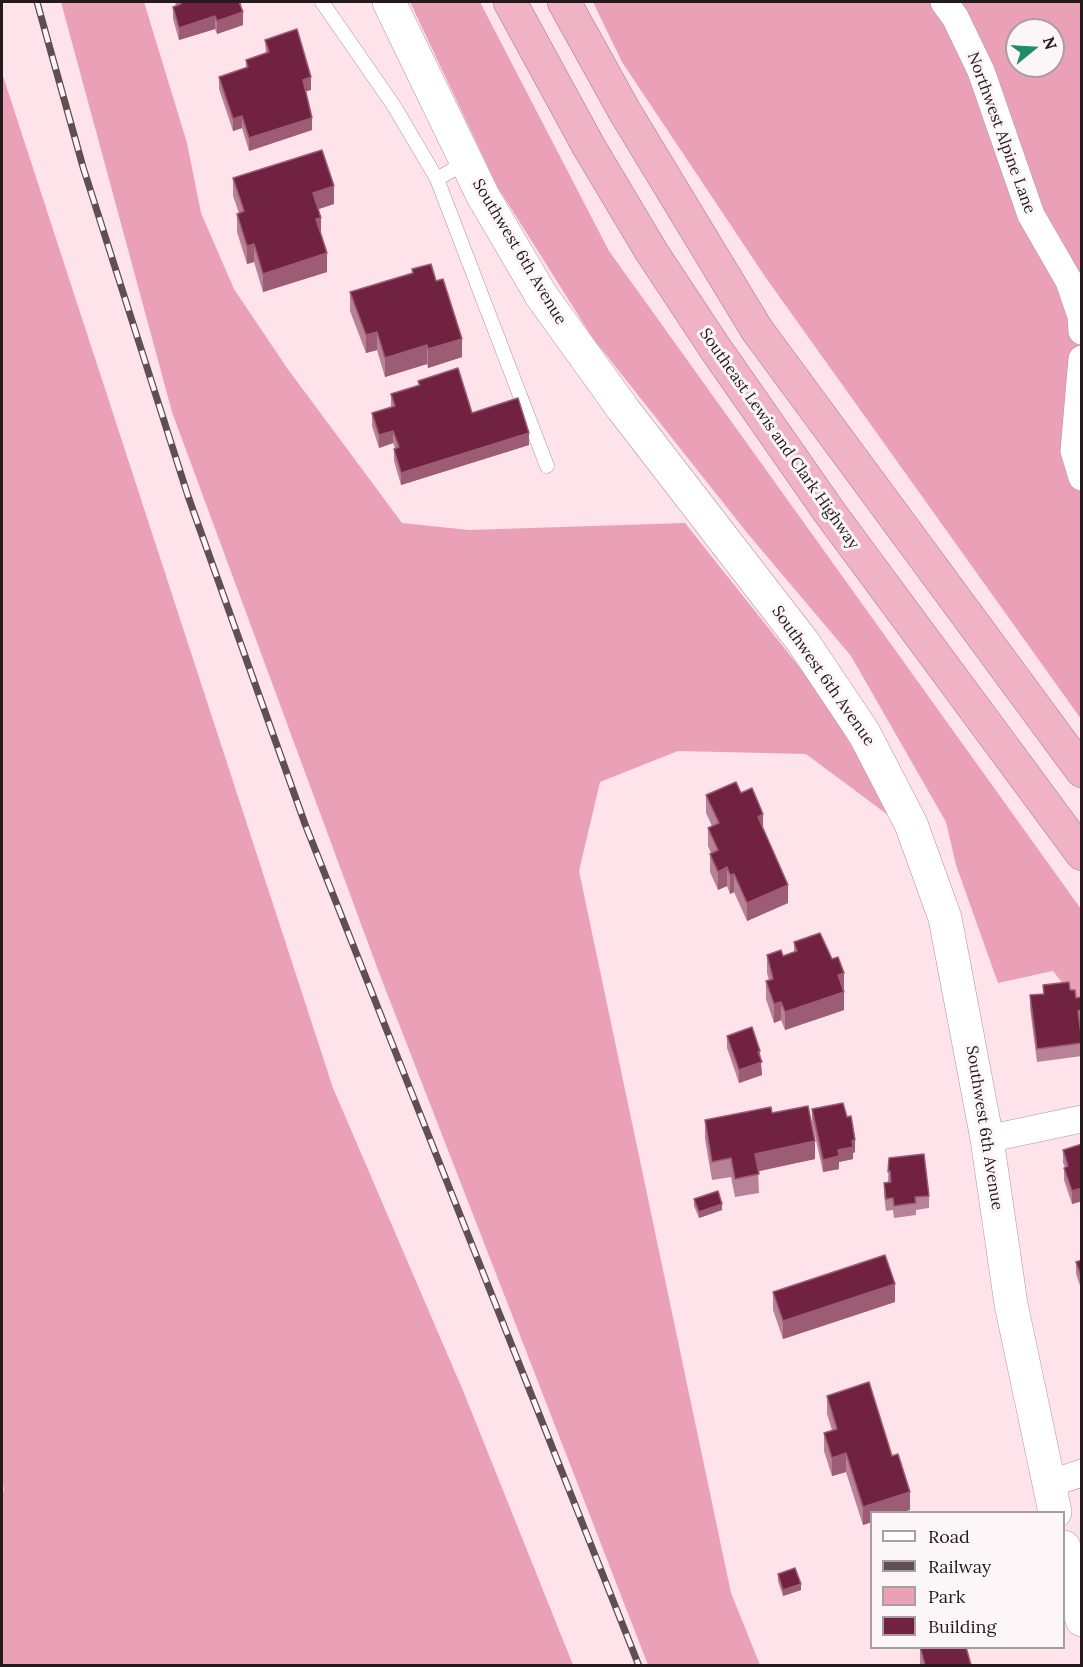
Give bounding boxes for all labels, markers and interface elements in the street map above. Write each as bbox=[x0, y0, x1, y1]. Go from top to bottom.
north arrow bbox=[1005, 18, 1065, 78]
text: N bbox=[1039, 34, 1062, 52]
street label: Northwest Alpine Lane bbox=[963, 50, 1039, 216]
street label: Southwest 6th Avenue bbox=[468, 176, 570, 328]
street label: Southeast Lewis and Clark Highway bbox=[695, 325, 863, 553]
street label: Southwest 6th Avenue bbox=[767, 602, 879, 750]
street label: Southwest 6th Avenue bbox=[962, 1044, 1006, 1212]
legend bbox=[870, 1511, 1065, 1649]
text: Road bbox=[928, 1525, 970, 1548]
text: Railway bbox=[928, 1555, 991, 1578]
text: Park bbox=[928, 1585, 965, 1608]
text: Building bbox=[928, 1615, 996, 1638]

